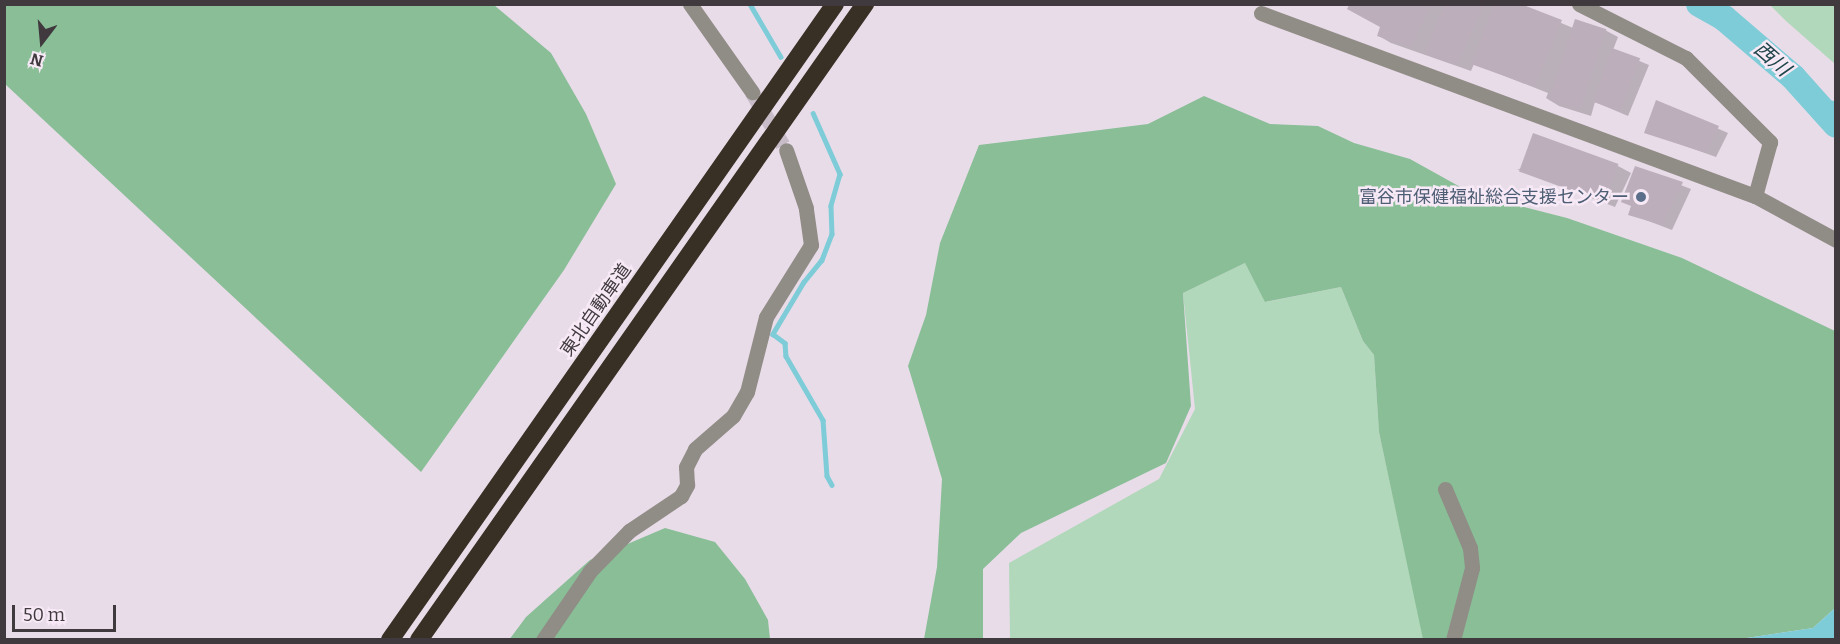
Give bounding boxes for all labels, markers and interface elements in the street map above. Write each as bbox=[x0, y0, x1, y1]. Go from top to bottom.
north arrow bbox=[12, 12, 72, 72]
water label: 西川 bbox=[1749, 37, 1795, 81]
text: N bbox=[28, 49, 45, 71]
place label: 富谷市保健福祉総合支援センター bbox=[1359, 186, 1629, 208]
marker: 富谷市保健福祉総合支援センター bbox=[1634, 190, 1648, 204]
street label: 東北自動車道 bbox=[556, 260, 636, 360]
scale bar bbox=[15, 593, 118, 631]
text: 50 m bbox=[23, 604, 65, 626]

